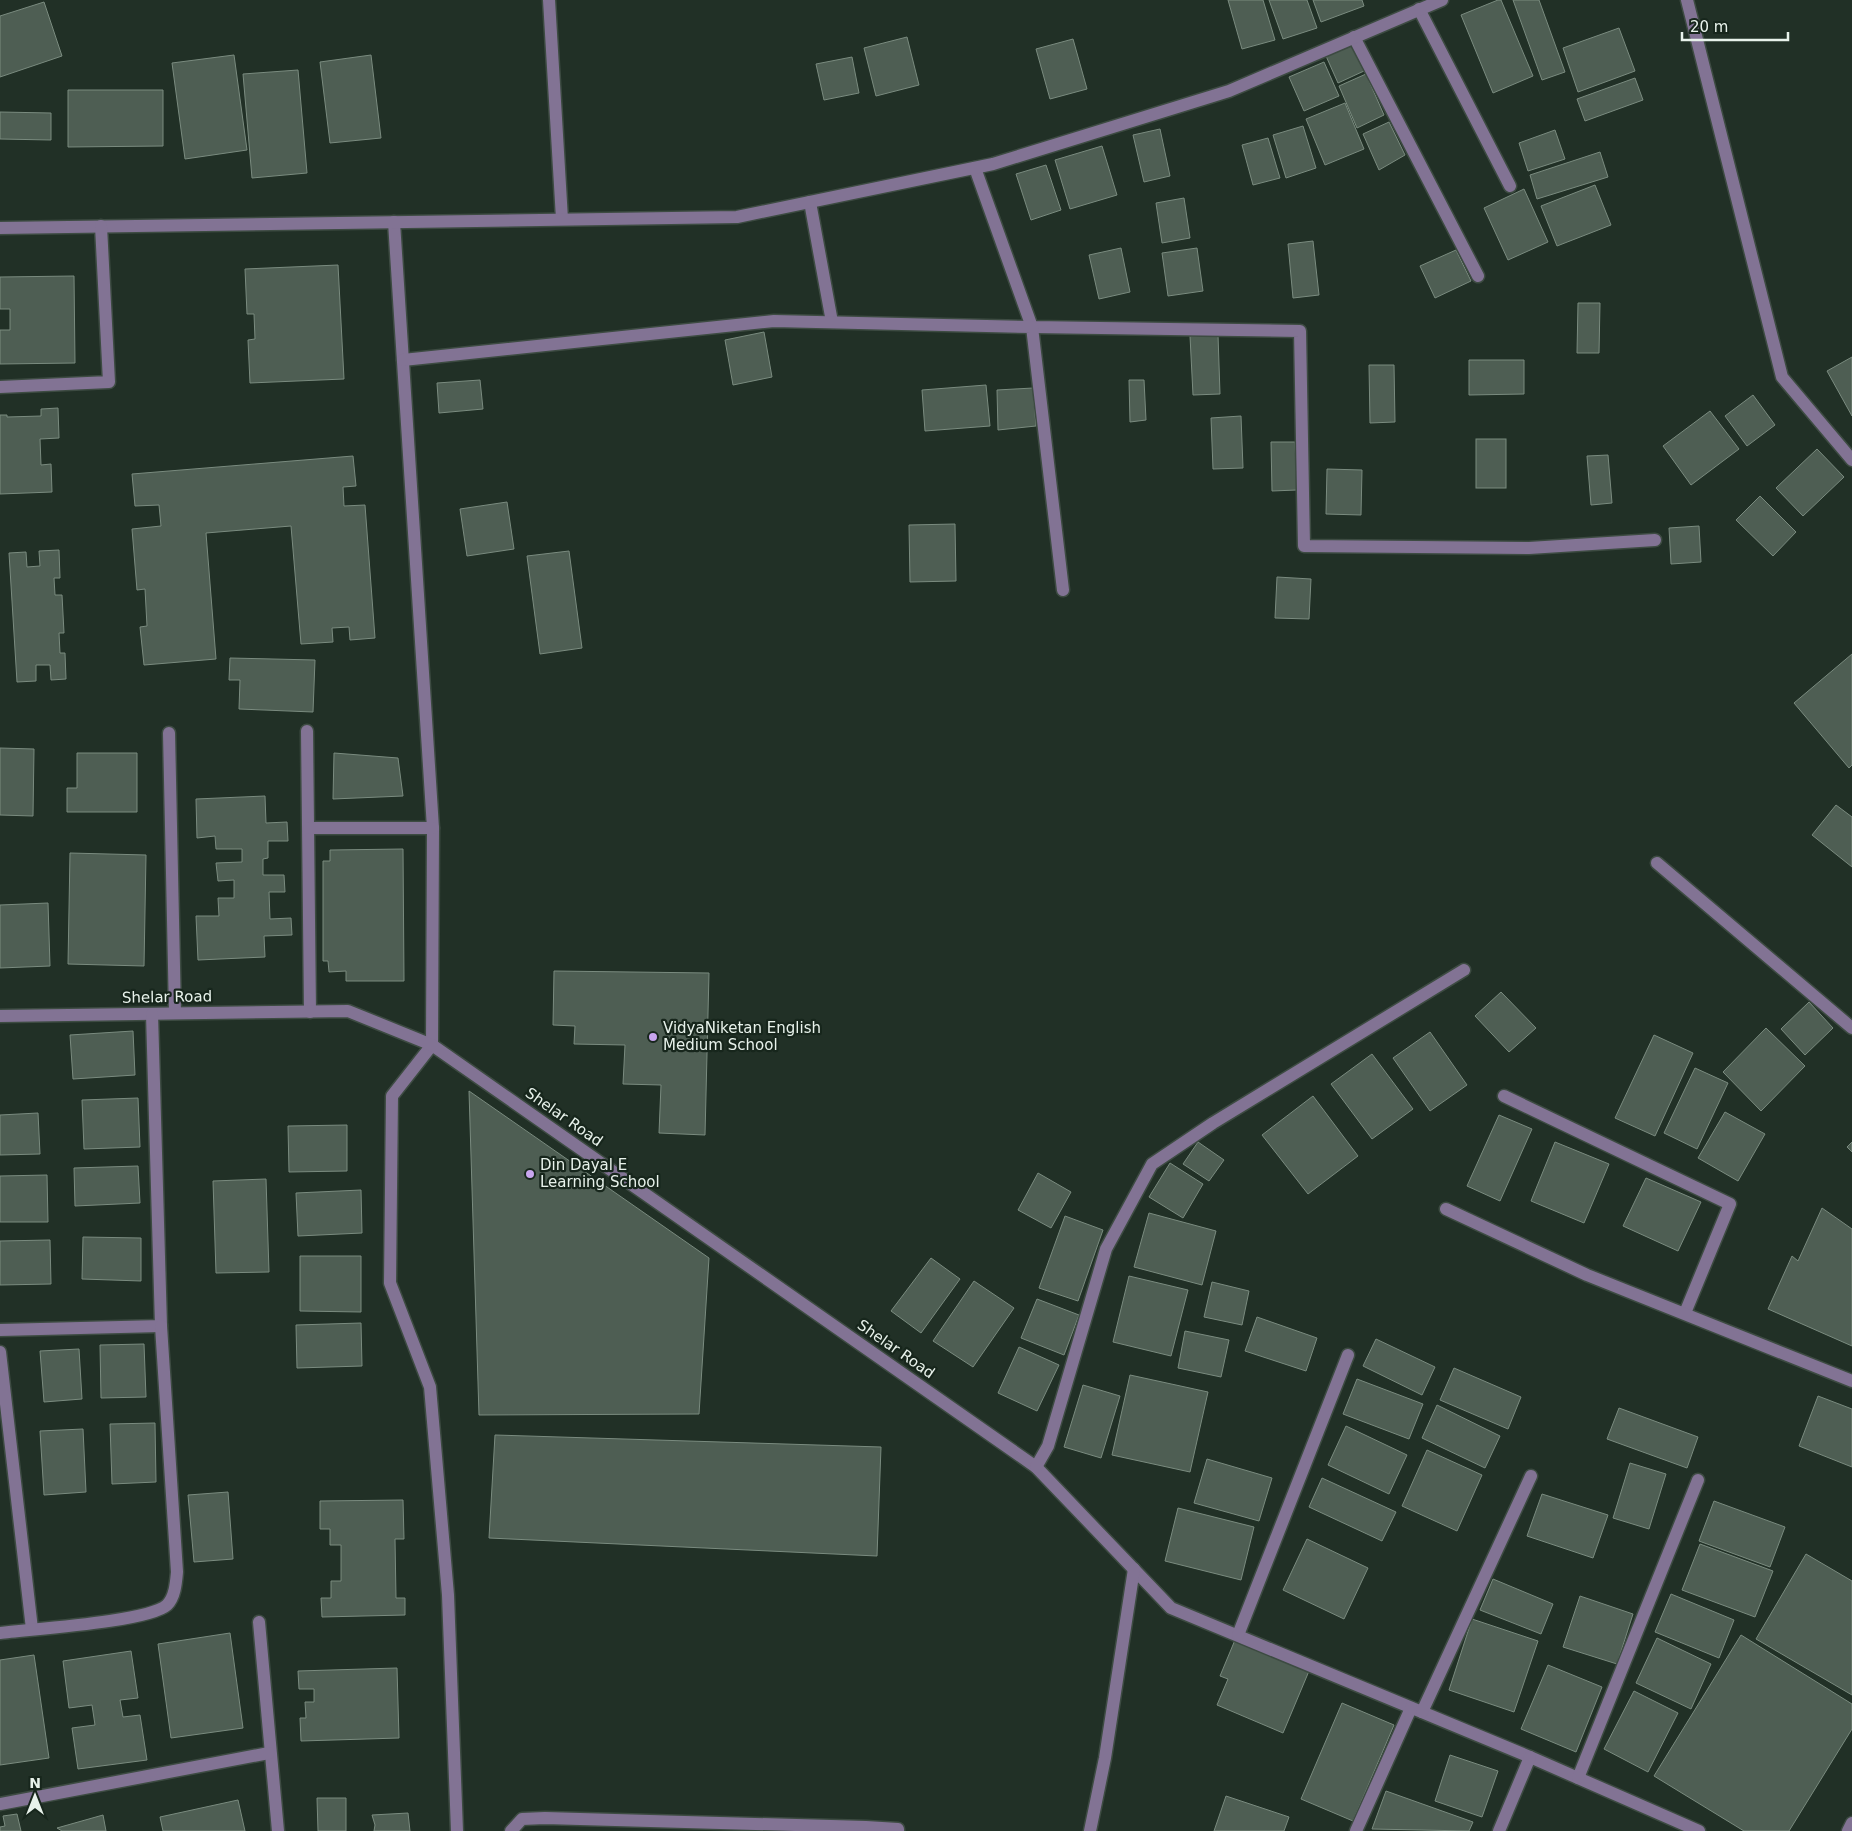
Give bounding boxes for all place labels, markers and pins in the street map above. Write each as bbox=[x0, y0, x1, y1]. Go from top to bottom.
place label: VidyaNiketan English Medium School bbox=[663, 1019, 821, 1054]
marker: VidyaNiketan English Medium School bbox=[647, 1031, 659, 1043]
place label: Din Dayal E Learning School bbox=[540, 1156, 660, 1191]
marker: Din Dayal E Learning School bbox=[524, 1168, 536, 1180]

